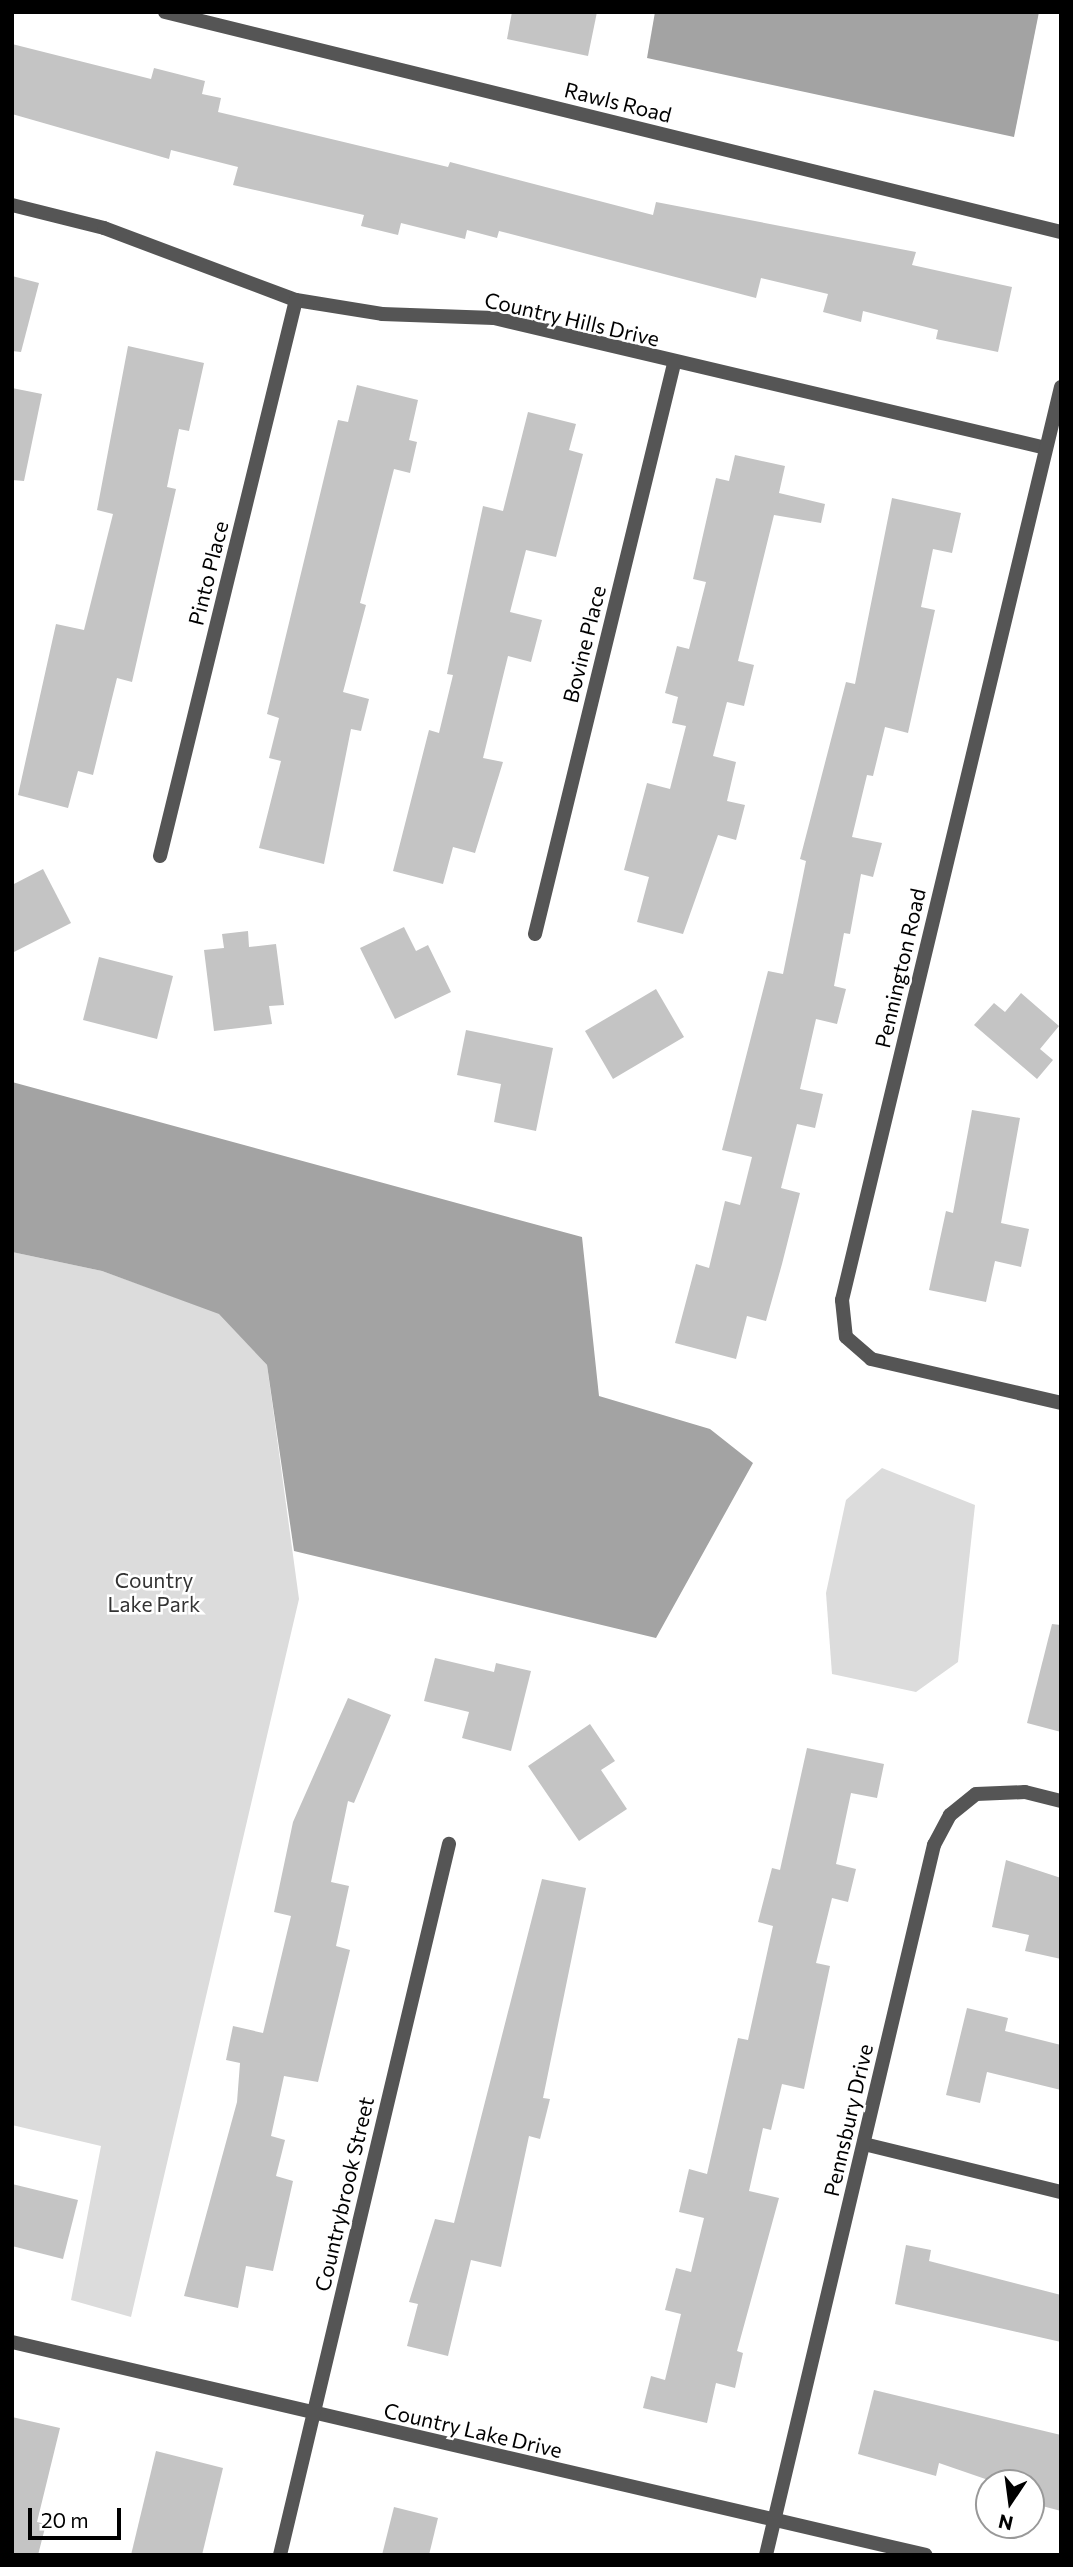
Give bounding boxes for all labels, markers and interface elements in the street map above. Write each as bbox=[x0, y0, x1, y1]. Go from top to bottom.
street label: Rawls Road bbox=[562, 77, 674, 127]
street label: Country Hills Drive bbox=[482, 287, 662, 351]
street label: Pinto Place bbox=[183, 518, 233, 628]
street label: Bovine Place bbox=[557, 583, 611, 705]
street label: Pennington Road bbox=[869, 886, 931, 1050]
park label: Country Lake Park bbox=[108, 1567, 200, 1617]
street label: Pennsbury Drive bbox=[818, 2041, 878, 2199]
street label: Countrybrook Street bbox=[309, 2094, 379, 2294]
street label: Country Lake Drive bbox=[381, 2397, 565, 2463]
north arrow bbox=[975, 2469, 1045, 2539]
scale bar bbox=[32, 2494, 124, 2538]
text: 20 m bbox=[41, 2507, 89, 2532]
text: N bbox=[996, 2510, 1015, 2536]

